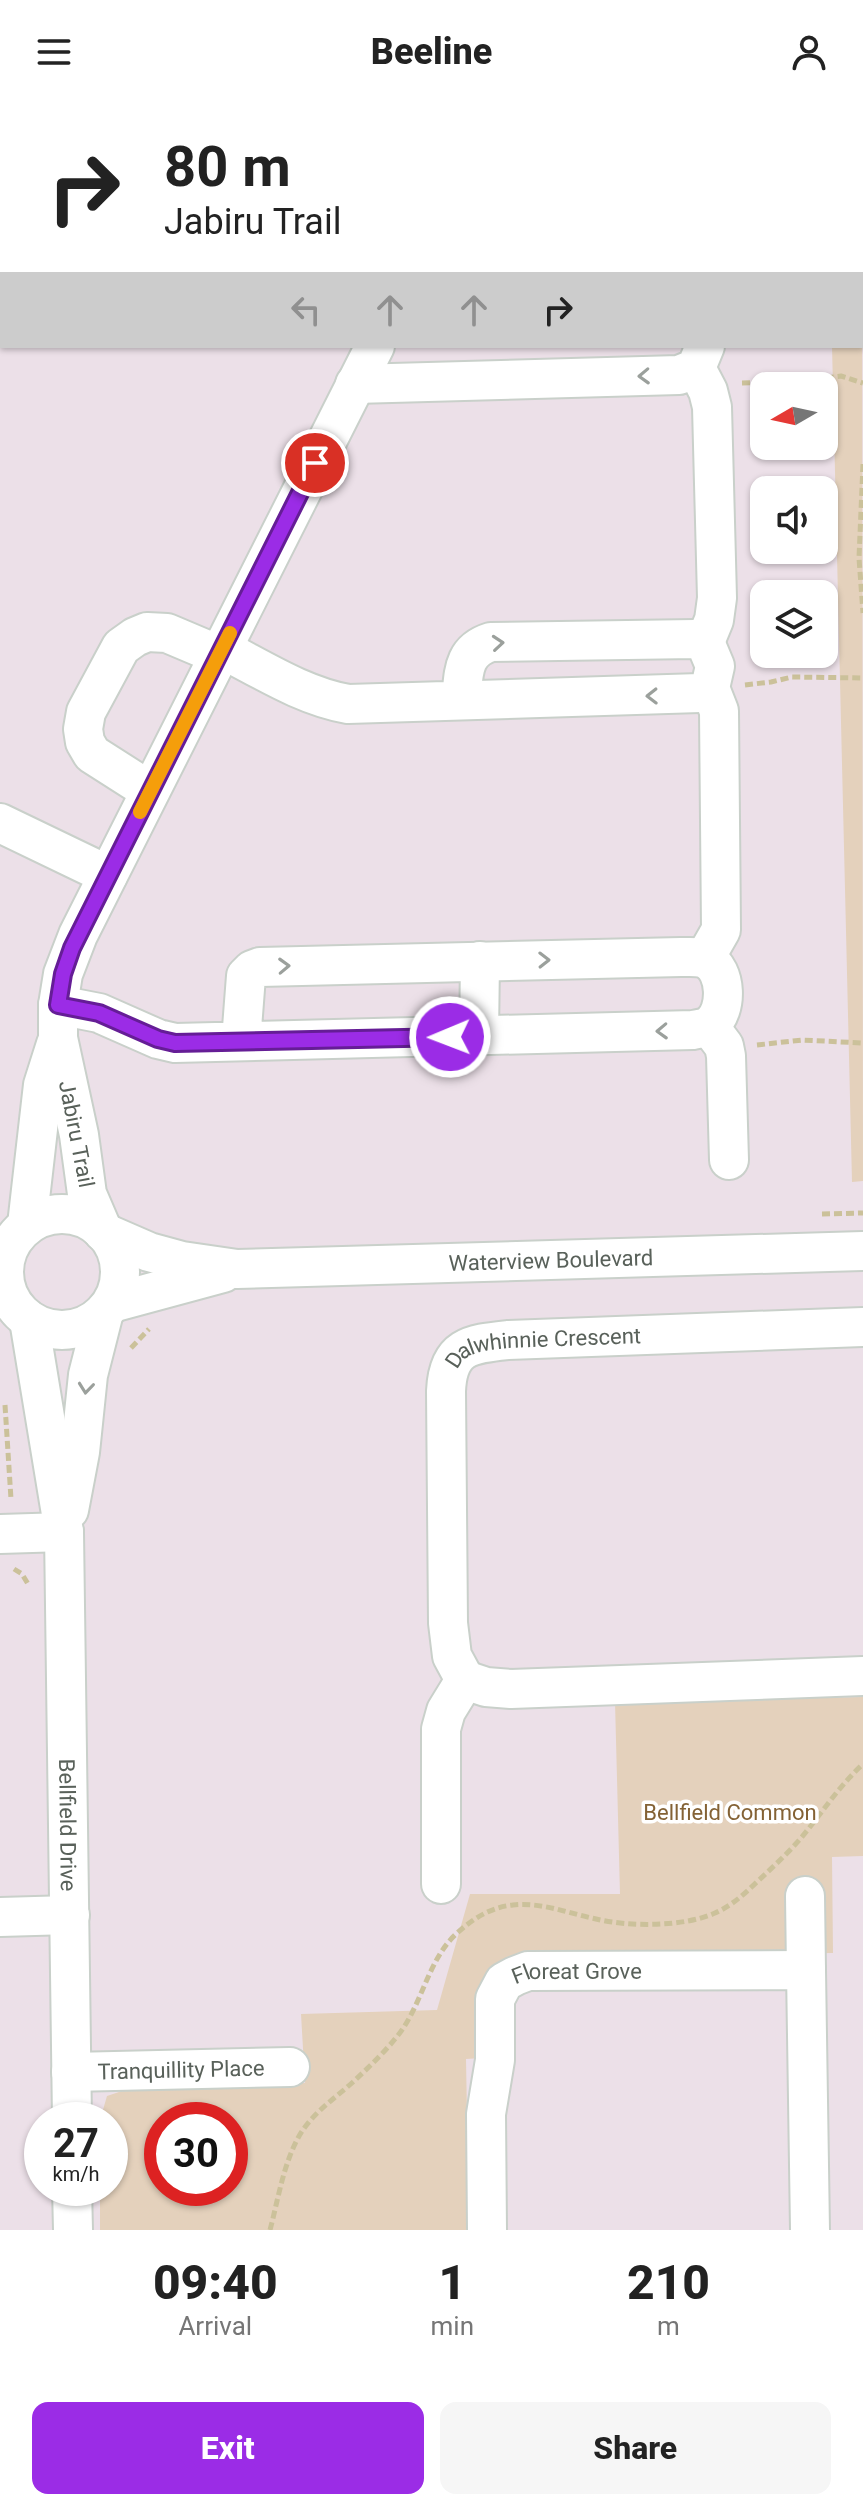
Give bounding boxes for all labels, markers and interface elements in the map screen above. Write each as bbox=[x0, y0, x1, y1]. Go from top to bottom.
icon: menu bbox=[32, 30, 76, 74]
icon: person bbox=[787, 30, 831, 74]
text: Beeline bbox=[371, 31, 492, 73]
text: 80 m bbox=[164, 134, 291, 200]
icon: right bbox=[32, 136, 136, 240]
text: Jabiru Trail bbox=[164, 201, 341, 243]
icon: left bbox=[284, 288, 328, 332]
icon: ahead bbox=[368, 288, 412, 332]
icon: ahead bbox=[452, 288, 496, 332]
icon: right bbox=[536, 288, 580, 332]
one-way arrow bbox=[637, 368, 650, 385]
north arrow bbox=[750, 372, 838, 460]
map controls bbox=[750, 372, 838, 668]
pin bbox=[281, 429, 349, 497]
icon: arrive bbox=[293, 441, 337, 485]
button: sound bbox=[750, 476, 838, 564]
button: layers bbox=[750, 580, 838, 668]
one-way arrow bbox=[492, 635, 505, 652]
one-way arrow bbox=[645, 687, 658, 705]
one-way arrow bbox=[538, 951, 551, 968]
one-way arrow bbox=[278, 957, 291, 975]
position arrow bbox=[408, 995, 492, 1079]
one-way arrow bbox=[655, 1023, 668, 1040]
street label: Jabiru Trail bbox=[54, 1078, 99, 1190]
street label: Waterview Boulevard bbox=[448, 1245, 654, 1276]
street label: Dalwhinnie Crescent bbox=[440, 1323, 641, 1373]
one-way arrow bbox=[78, 1382, 95, 1395]
street label: Bellfield Drive bbox=[54, 1759, 81, 1892]
park label: Bellfield Common bbox=[643, 1800, 817, 1825]
street label: Floreat Grove bbox=[508, 1959, 642, 1989]
street label: Tranquillity Place bbox=[97, 2056, 265, 2084]
speed limit sign: 30 bbox=[144, 2102, 248, 2206]
text: 27 bbox=[53, 2120, 99, 2167]
text: km/h bbox=[53, 2162, 99, 2186]
text: 09:40 bbox=[153, 2254, 278, 2311]
text: 1 bbox=[438, 2254, 466, 2311]
text: 210 bbox=[627, 2254, 710, 2311]
text: Arrival bbox=[178, 2311, 252, 2341]
text: min bbox=[431, 2311, 474, 2341]
text: m bbox=[657, 2311, 680, 2341]
button: Exit bbox=[32, 2402, 424, 2494]
button: Share bbox=[440, 2402, 831, 2494]

